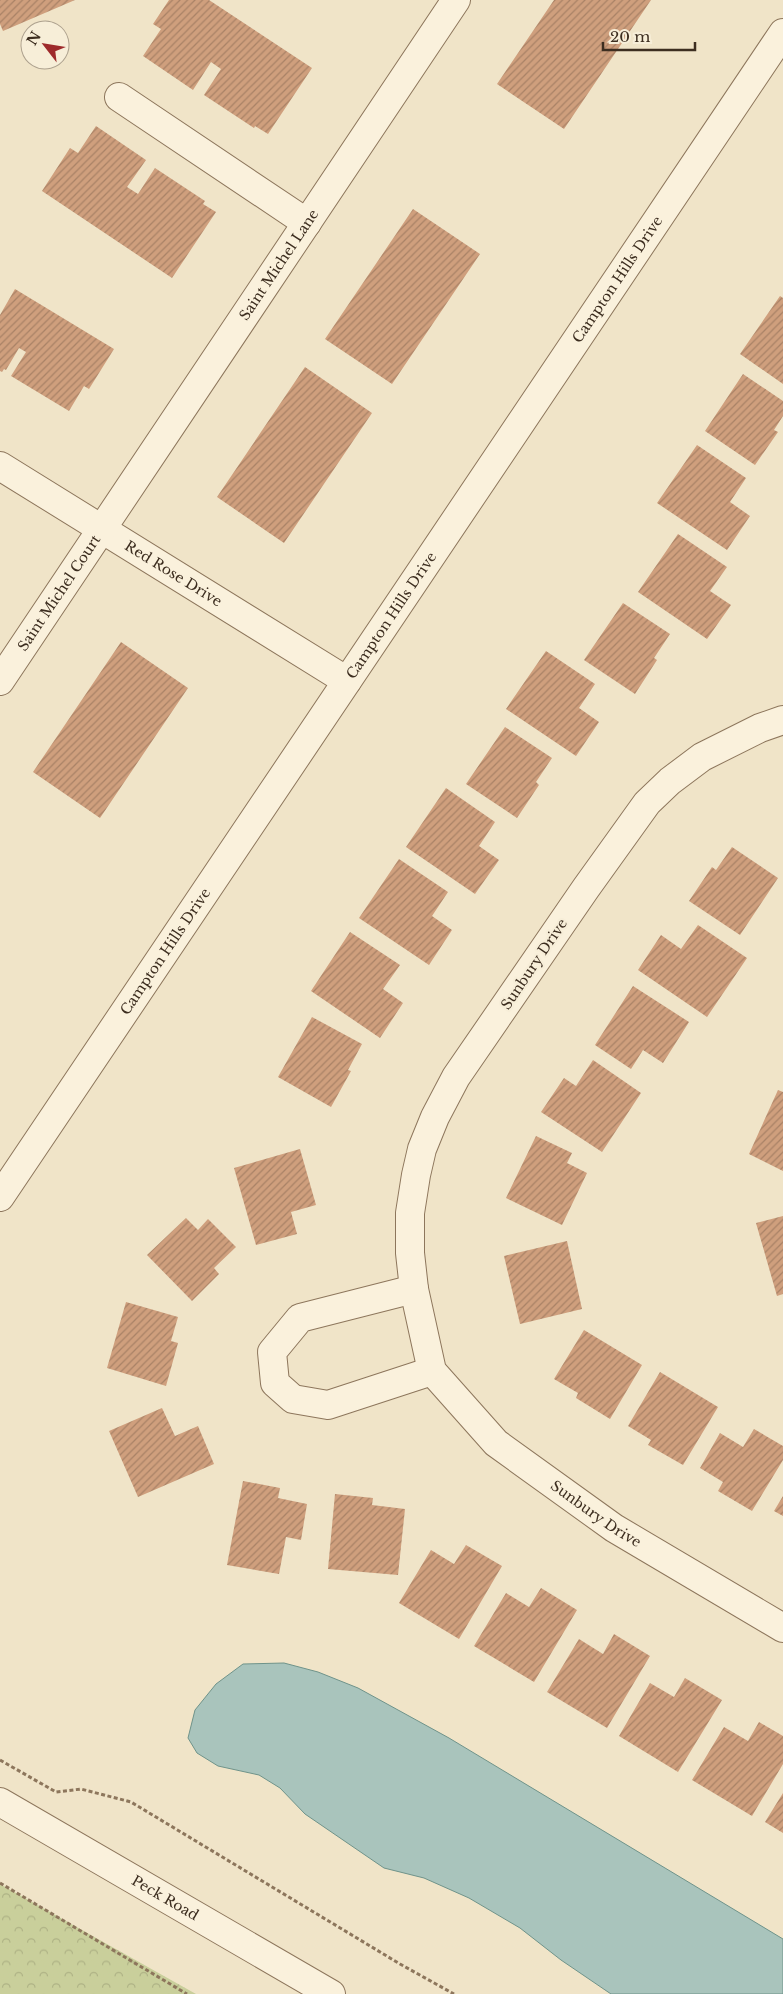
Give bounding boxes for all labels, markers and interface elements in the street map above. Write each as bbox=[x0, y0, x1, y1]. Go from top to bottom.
north arrow bbox=[20, 20, 70, 70]
scale bar bbox=[603, 20, 696, 52]
text: 20 m bbox=[610, 27, 650, 46]
text: N bbox=[23, 28, 45, 49]
street label: Saint Michel Lane bbox=[235, 206, 322, 324]
street label: Campton Hills Drive bbox=[568, 212, 666, 346]
street label: Saint Michel Court bbox=[14, 531, 105, 654]
street label: Red Rose Drive bbox=[121, 537, 225, 610]
street label: Campton Hills Drive bbox=[342, 549, 440, 682]
street label: Campton Hills Drive bbox=[116, 885, 214, 1018]
street label: Sunbury Drive bbox=[497, 915, 571, 1013]
street label: Sunbury Drive bbox=[547, 1476, 645, 1551]
street label: Peck Road bbox=[128, 1871, 202, 1925]

